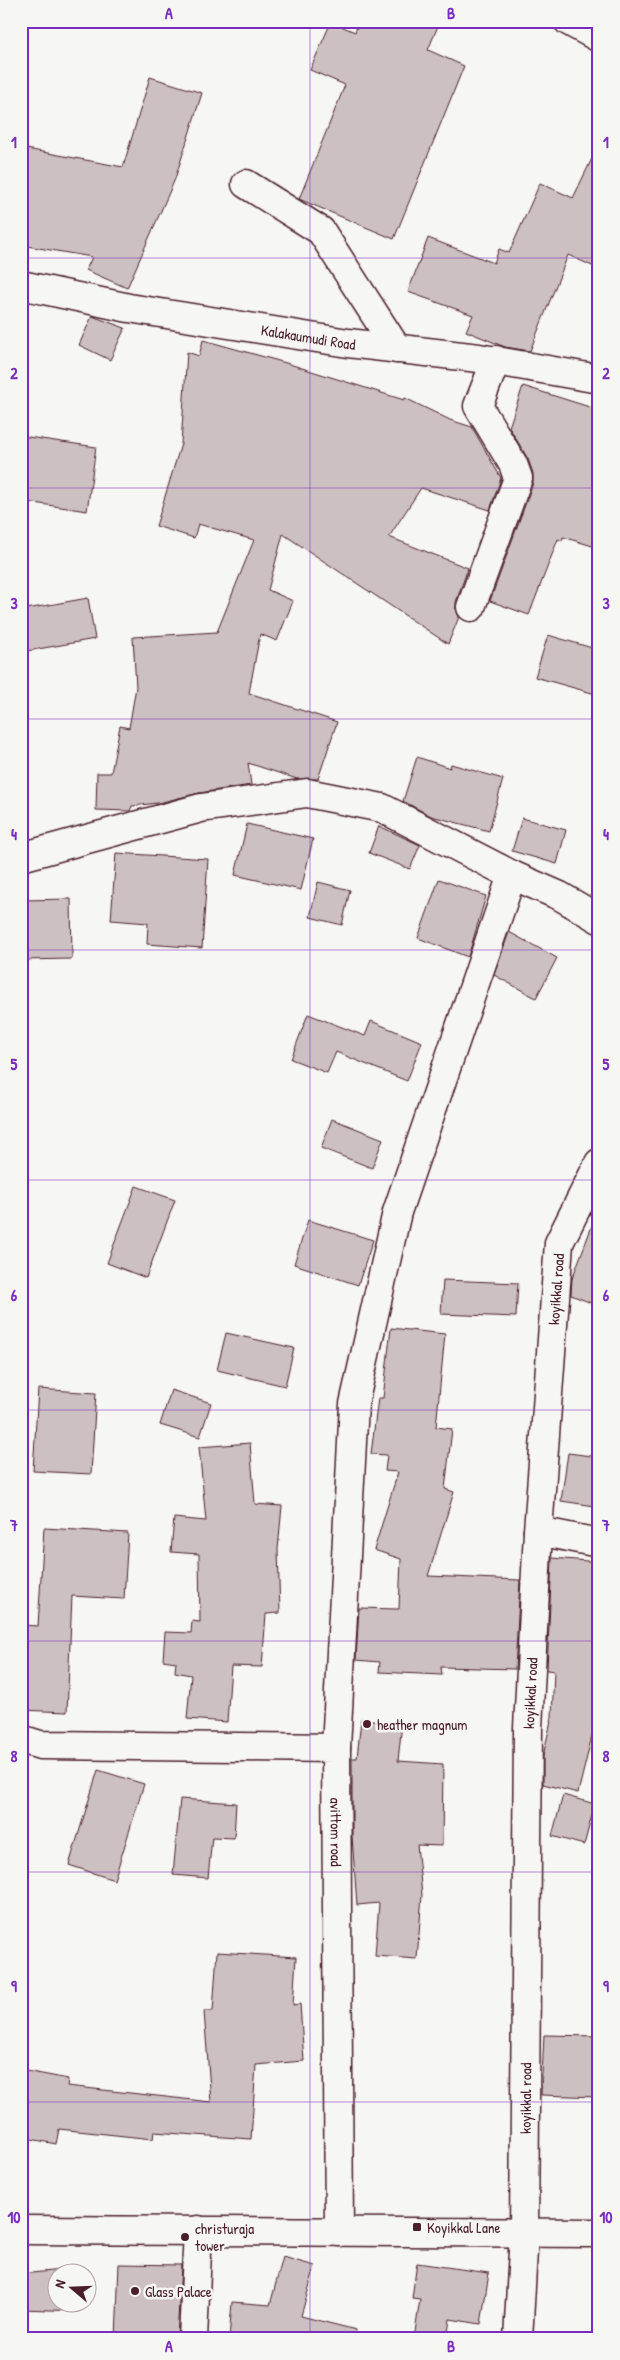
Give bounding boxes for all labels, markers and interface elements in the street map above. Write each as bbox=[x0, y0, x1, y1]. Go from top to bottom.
text: A bbox=[165, 2, 173, 24]
text: B bbox=[447, 2, 455, 24]
text: 1 bbox=[11, 131, 17, 153]
text: 1 bbox=[603, 131, 609, 153]
street label: Kalakaumudi Road bbox=[260, 319, 357, 354]
text: 2 bbox=[10, 362, 18, 384]
text: 2 bbox=[602, 362, 610, 384]
text: 3 bbox=[10, 592, 18, 614]
text: 3 bbox=[602, 592, 610, 614]
text: 4 bbox=[11, 823, 17, 845]
text: 4 bbox=[603, 823, 609, 845]
text: 5 bbox=[11, 1053, 18, 1075]
text: 5 bbox=[603, 1053, 610, 1075]
street label: koyikkal road bbox=[543, 1253, 569, 1325]
text: 6 bbox=[11, 1284, 18, 1306]
text: 6 bbox=[603, 1284, 610, 1306]
text: 7 bbox=[9, 1514, 18, 1536]
text: 7 bbox=[601, 1514, 610, 1536]
street label: koyikkal road bbox=[517, 1657, 542, 1729]
place label: heather magnum bbox=[377, 1714, 468, 1735]
marker: heather magnum bbox=[361, 1718, 373, 1730]
text: 8 bbox=[11, 1745, 18, 1767]
text: 8 bbox=[603, 1745, 610, 1767]
street label: avittom road bbox=[326, 1798, 347, 1867]
text: 9 bbox=[11, 1975, 17, 1997]
text: 9 bbox=[603, 1975, 609, 1997]
street label: koyikkal road bbox=[514, 2062, 536, 2134]
text: 10 bbox=[8, 2206, 20, 2228]
text: 10 bbox=[600, 2206, 612, 2228]
place label: Koyikkal Lane bbox=[427, 2217, 501, 2238]
place label: christuraja tower bbox=[195, 2218, 254, 2256]
marker: Koyikkal Lane bbox=[411, 2221, 423, 2233]
marker: christuraja tower bbox=[179, 2231, 191, 2243]
north arrow bbox=[48, 2262, 98, 2312]
text: N bbox=[49, 2276, 70, 2290]
place label: Glass Palace bbox=[145, 2281, 212, 2302]
marker: Glass Palace bbox=[129, 2285, 141, 2297]
text: A bbox=[165, 2335, 173, 2357]
text: B bbox=[447, 2335, 455, 2357]

